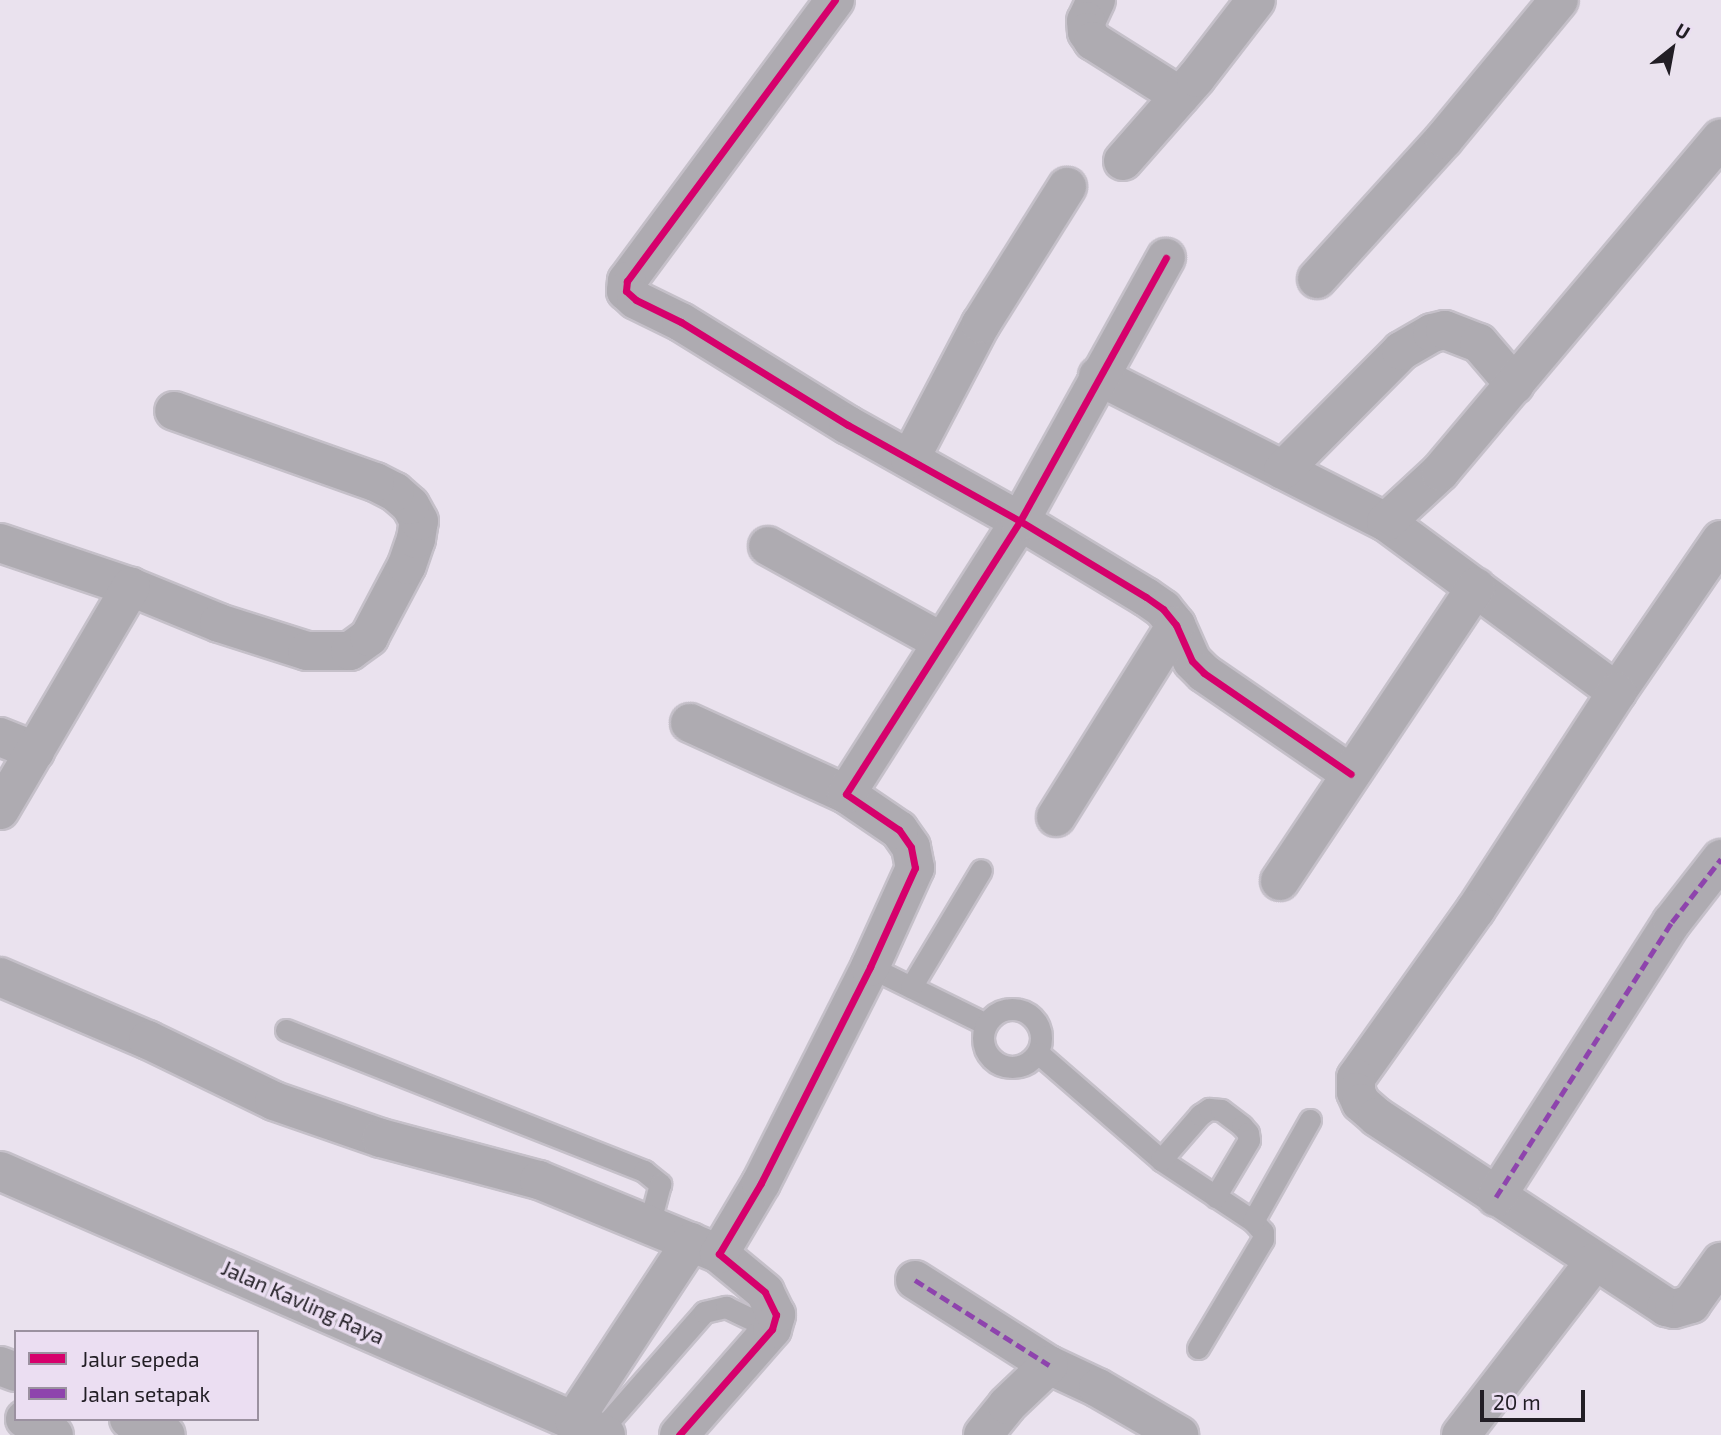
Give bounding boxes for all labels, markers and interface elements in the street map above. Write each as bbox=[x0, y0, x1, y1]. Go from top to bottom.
north arrow bbox=[1637, 14, 1707, 84]
text: U bbox=[1672, 17, 1695, 44]
street label: Jalan Kavling Raya bbox=[218, 1255, 388, 1349]
legend bbox=[14, 1330, 259, 1421]
text: Jalur sepeda bbox=[81, 1346, 200, 1371]
scale bar bbox=[1483, 1376, 1588, 1420]
text: Jalan setapak bbox=[81, 1381, 210, 1406]
text: 20 m bbox=[1493, 1389, 1541, 1414]

